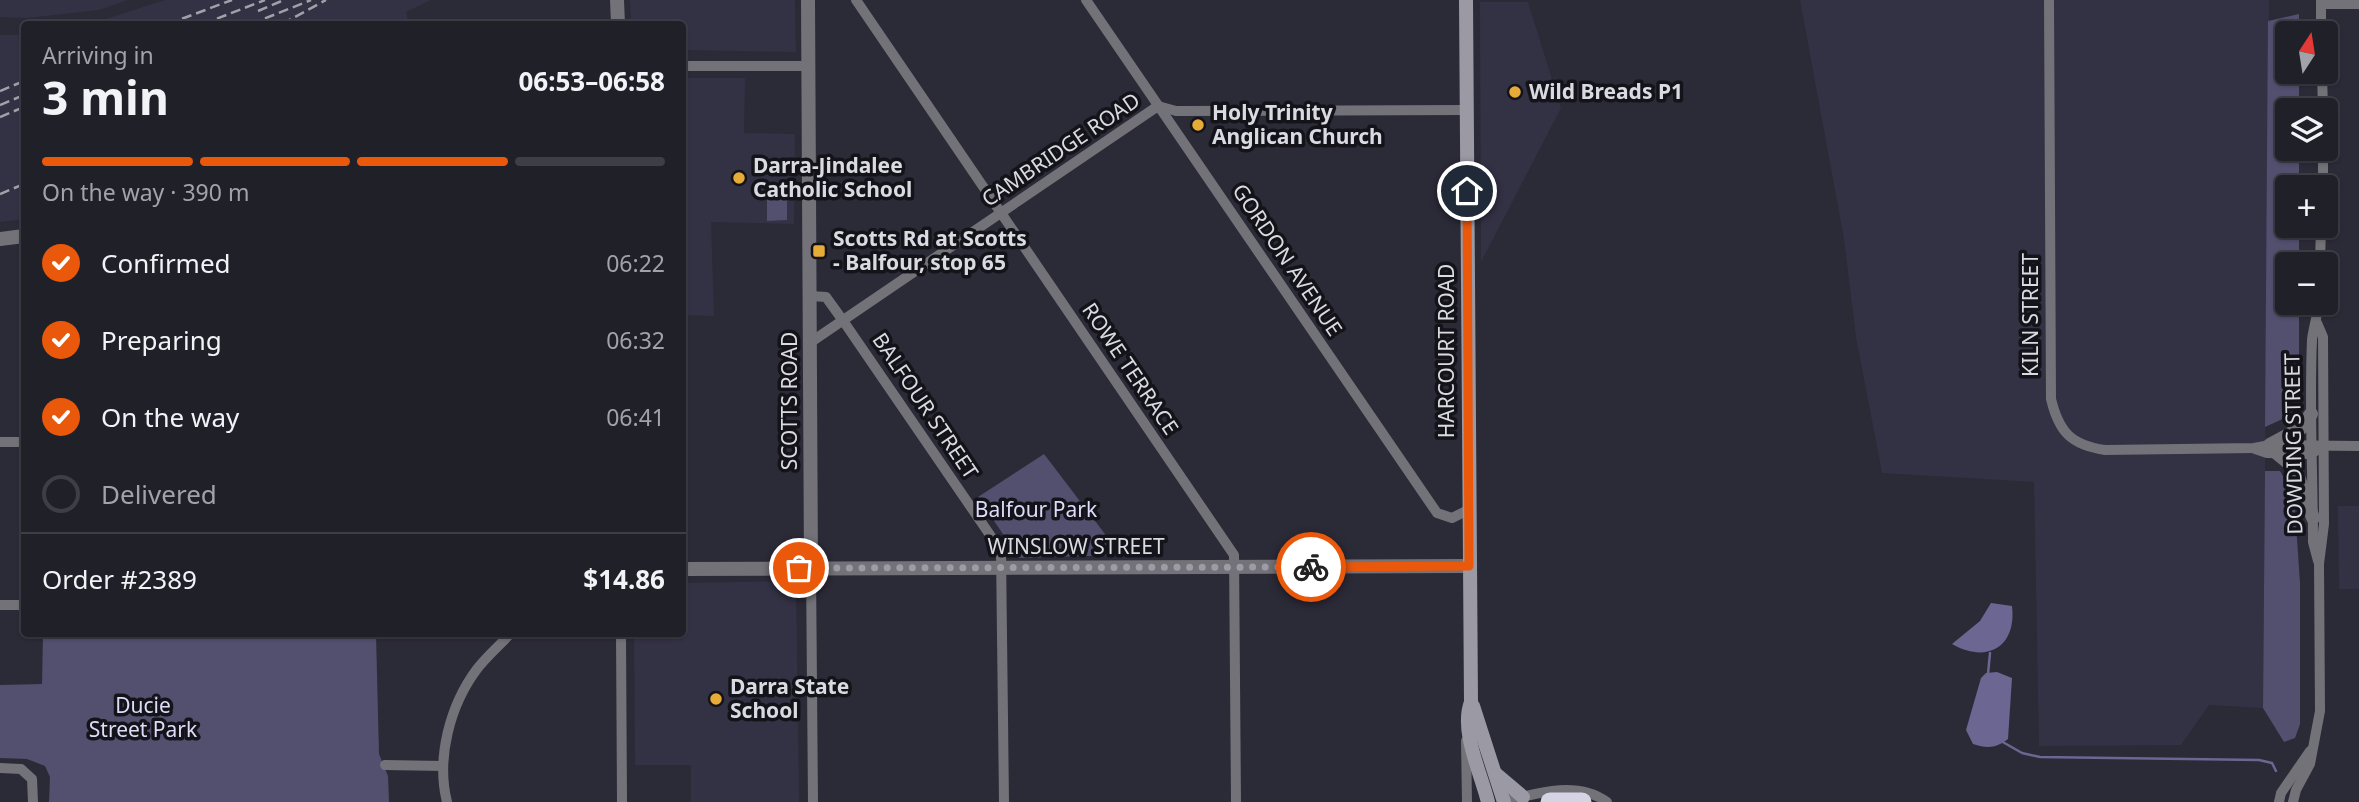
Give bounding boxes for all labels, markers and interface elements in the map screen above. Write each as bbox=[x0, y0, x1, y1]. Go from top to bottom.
north arrow bbox=[2275, 21, 2338, 84]
map controls bbox=[2275, 21, 2338, 315]
text: Arriving in bbox=[42, 39, 154, 71]
text: 06:53–06:58 bbox=[518, 63, 665, 99]
text: 3 min bbox=[42, 66, 169, 128]
place label: Wild Breads P1 bbox=[1529, 77, 1683, 105]
marker: Wild Breads P1 bbox=[1507, 84, 1523, 100]
street label: CAMBRIDGE ROAD bbox=[976, 86, 1145, 213]
place label: Holy Trinity Anglican Church bbox=[1212, 98, 1383, 150]
button: layers bbox=[2275, 98, 2338, 161]
marker: Holy Trinity Anglican Church bbox=[1190, 117, 1206, 133]
place label: Darra-Jindalee Catholic School bbox=[753, 151, 912, 203]
pin bbox=[1437, 161, 1497, 221]
marker: Darra-Jindalee Catholic School bbox=[731, 170, 747, 186]
icon: home bbox=[1448, 172, 1486, 210]
button: + bbox=[2275, 175, 2338, 238]
text: On the way · 390 m bbox=[42, 176, 249, 208]
street label: GORDON AVENUE bbox=[1227, 178, 1349, 341]
place label: Scotts Rd at Scotts - Balfour, stop 65 bbox=[833, 224, 1027, 276]
marker: Scotts Rd at Scotts - Balfour, stop 65 bbox=[811, 243, 827, 259]
icon: check bbox=[42, 244, 80, 282]
text: Confirmed bbox=[101, 245, 231, 281]
text: 06:22 bbox=[606, 247, 665, 279]
button: − bbox=[2275, 252, 2338, 315]
street label: KILN STREET bbox=[2016, 253, 2044, 377]
street label: HARCOURT ROAD bbox=[1432, 264, 1460, 438]
street label: ROWE TERRACE bbox=[1076, 297, 1185, 440]
icon: check bbox=[42, 321, 80, 359]
text: Preparing bbox=[101, 322, 222, 358]
text: 06:32 bbox=[606, 324, 665, 356]
street label: BALFOUR STREET bbox=[867, 327, 985, 484]
street label: SCOTTS ROAD bbox=[775, 332, 803, 470]
street label: DOWDING STREET bbox=[2277, 353, 2309, 535]
icon: check bbox=[42, 398, 80, 436]
text: On the way bbox=[101, 399, 239, 435]
text: 06:41 bbox=[606, 401, 665, 433]
text: Delivered bbox=[101, 476, 217, 512]
park label: Balfour Park bbox=[975, 495, 1098, 523]
street label: WINSLOW STREET bbox=[987, 532, 1165, 560]
courier bbox=[1276, 532, 1346, 602]
pin bbox=[769, 538, 829, 598]
icon: bike bbox=[1292, 548, 1330, 586]
icon: bag bbox=[780, 549, 818, 587]
text: Order #2389 bbox=[42, 561, 197, 597]
text: $14.86 bbox=[583, 561, 665, 597]
place label: Darra State School bbox=[730, 672, 849, 724]
park label: Ducie Street Park bbox=[89, 691, 198, 743]
marker: Darra State School bbox=[708, 691, 724, 707]

